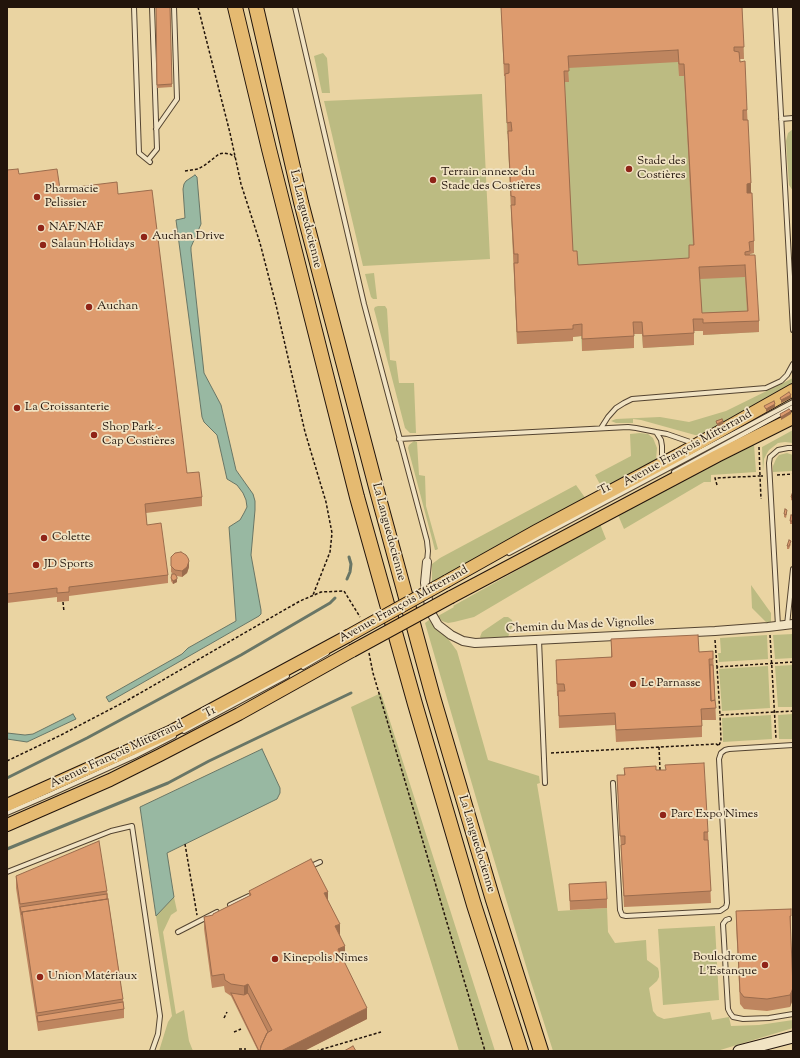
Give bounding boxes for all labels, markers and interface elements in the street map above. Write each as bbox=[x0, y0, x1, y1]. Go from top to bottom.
place label: Stade des Costières bbox=[637, 155, 685, 183]
marker: Stade des Costières bbox=[624, 164, 634, 174]
place label: Terrain annexe du Stade des Costières bbox=[441, 166, 540, 194]
street label: La Languedocienne bbox=[286, 168, 324, 270]
marker: Terrain annexe du Stade des Costières bbox=[428, 175, 438, 185]
place label: Pharmacie Pelissier bbox=[45, 183, 98, 211]
marker: Pharmacie Pelissier bbox=[32, 192, 42, 202]
place label: NAF NAF bbox=[49, 221, 103, 235]
marker: NAF NAF bbox=[36, 223, 46, 233]
place label: Auchan Drive bbox=[152, 230, 225, 244]
marker: Auchan Drive bbox=[139, 232, 149, 242]
place label: Salaün Holidays bbox=[51, 238, 134, 252]
marker: Salaün Holidays bbox=[38, 240, 48, 250]
place label: Auchan bbox=[97, 300, 138, 314]
marker: Auchan bbox=[84, 302, 94, 312]
place label: La Croissanterie bbox=[25, 401, 109, 415]
marker: La Croissanterie bbox=[12, 403, 22, 413]
street label: Avenue François Mitterrand bbox=[621, 407, 755, 491]
place label: Shop Park - Cap Costières bbox=[102, 421, 175, 449]
marker: Shop Park - Cap Costières bbox=[89, 430, 99, 440]
street label: T1 bbox=[597, 481, 613, 499]
street label: La Languedocienne bbox=[368, 482, 408, 582]
place label: Colette bbox=[52, 531, 90, 545]
marker: Colette bbox=[39, 533, 49, 543]
place label: JD Sports bbox=[44, 558, 93, 572]
marker: JD Sports bbox=[31, 560, 41, 570]
street label: Avenue François Mitterrand bbox=[337, 563, 471, 647]
street label: Chemin du Mas de Vignolles bbox=[505, 615, 655, 637]
place label: Le Parnasse bbox=[641, 677, 700, 691]
marker: Le Parnasse bbox=[628, 679, 638, 689]
street label: T1 bbox=[202, 704, 218, 722]
street label: Avenue François Mitterrand bbox=[48, 718, 186, 792]
street label: La Languedocienne bbox=[454, 794, 498, 894]
place label: Parc Expo Nîmes bbox=[671, 808, 758, 822]
marker: Parc Expo Nîmes bbox=[658, 810, 668, 820]
place label: Boulodrome L'Estanque bbox=[693, 951, 757, 979]
place label: Kinepolis Nîmes bbox=[283, 952, 368, 966]
marker: Kinepolis Nîmes bbox=[270, 954, 280, 964]
marker: Boulodrome L'Estanque bbox=[760, 960, 770, 970]
place label: Union Matériaux bbox=[48, 970, 137, 984]
marker: Union Matériaux bbox=[35, 972, 45, 982]

